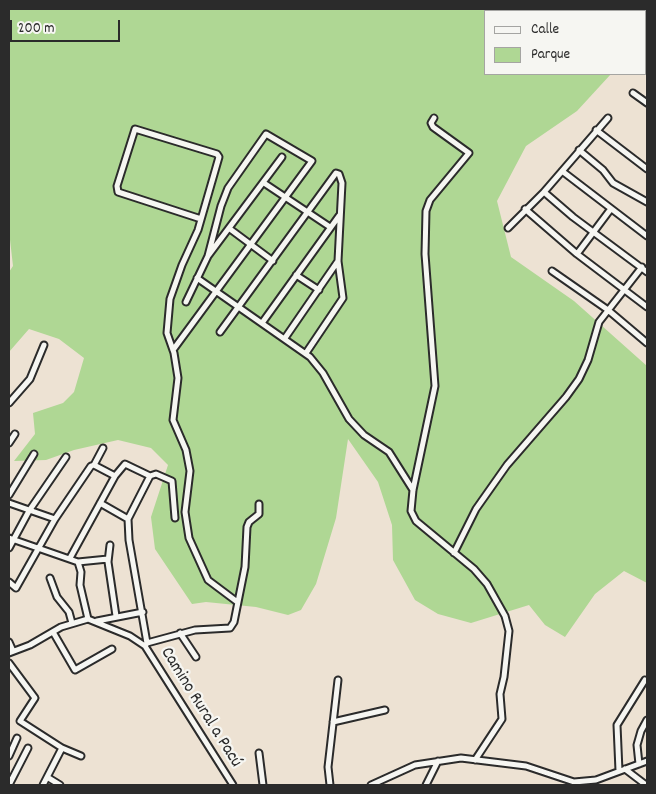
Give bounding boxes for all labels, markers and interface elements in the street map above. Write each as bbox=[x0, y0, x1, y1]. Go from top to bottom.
scale bar bbox=[12, 10, 122, 42]
legend bbox=[483, 10, 646, 75]
text: 200 m bbox=[18, 18, 55, 40]
text: Calle bbox=[531, 19, 559, 41]
text: Parque bbox=[531, 44, 570, 66]
street label: Camino Rural a Pacú bbox=[154, 644, 246, 772]

